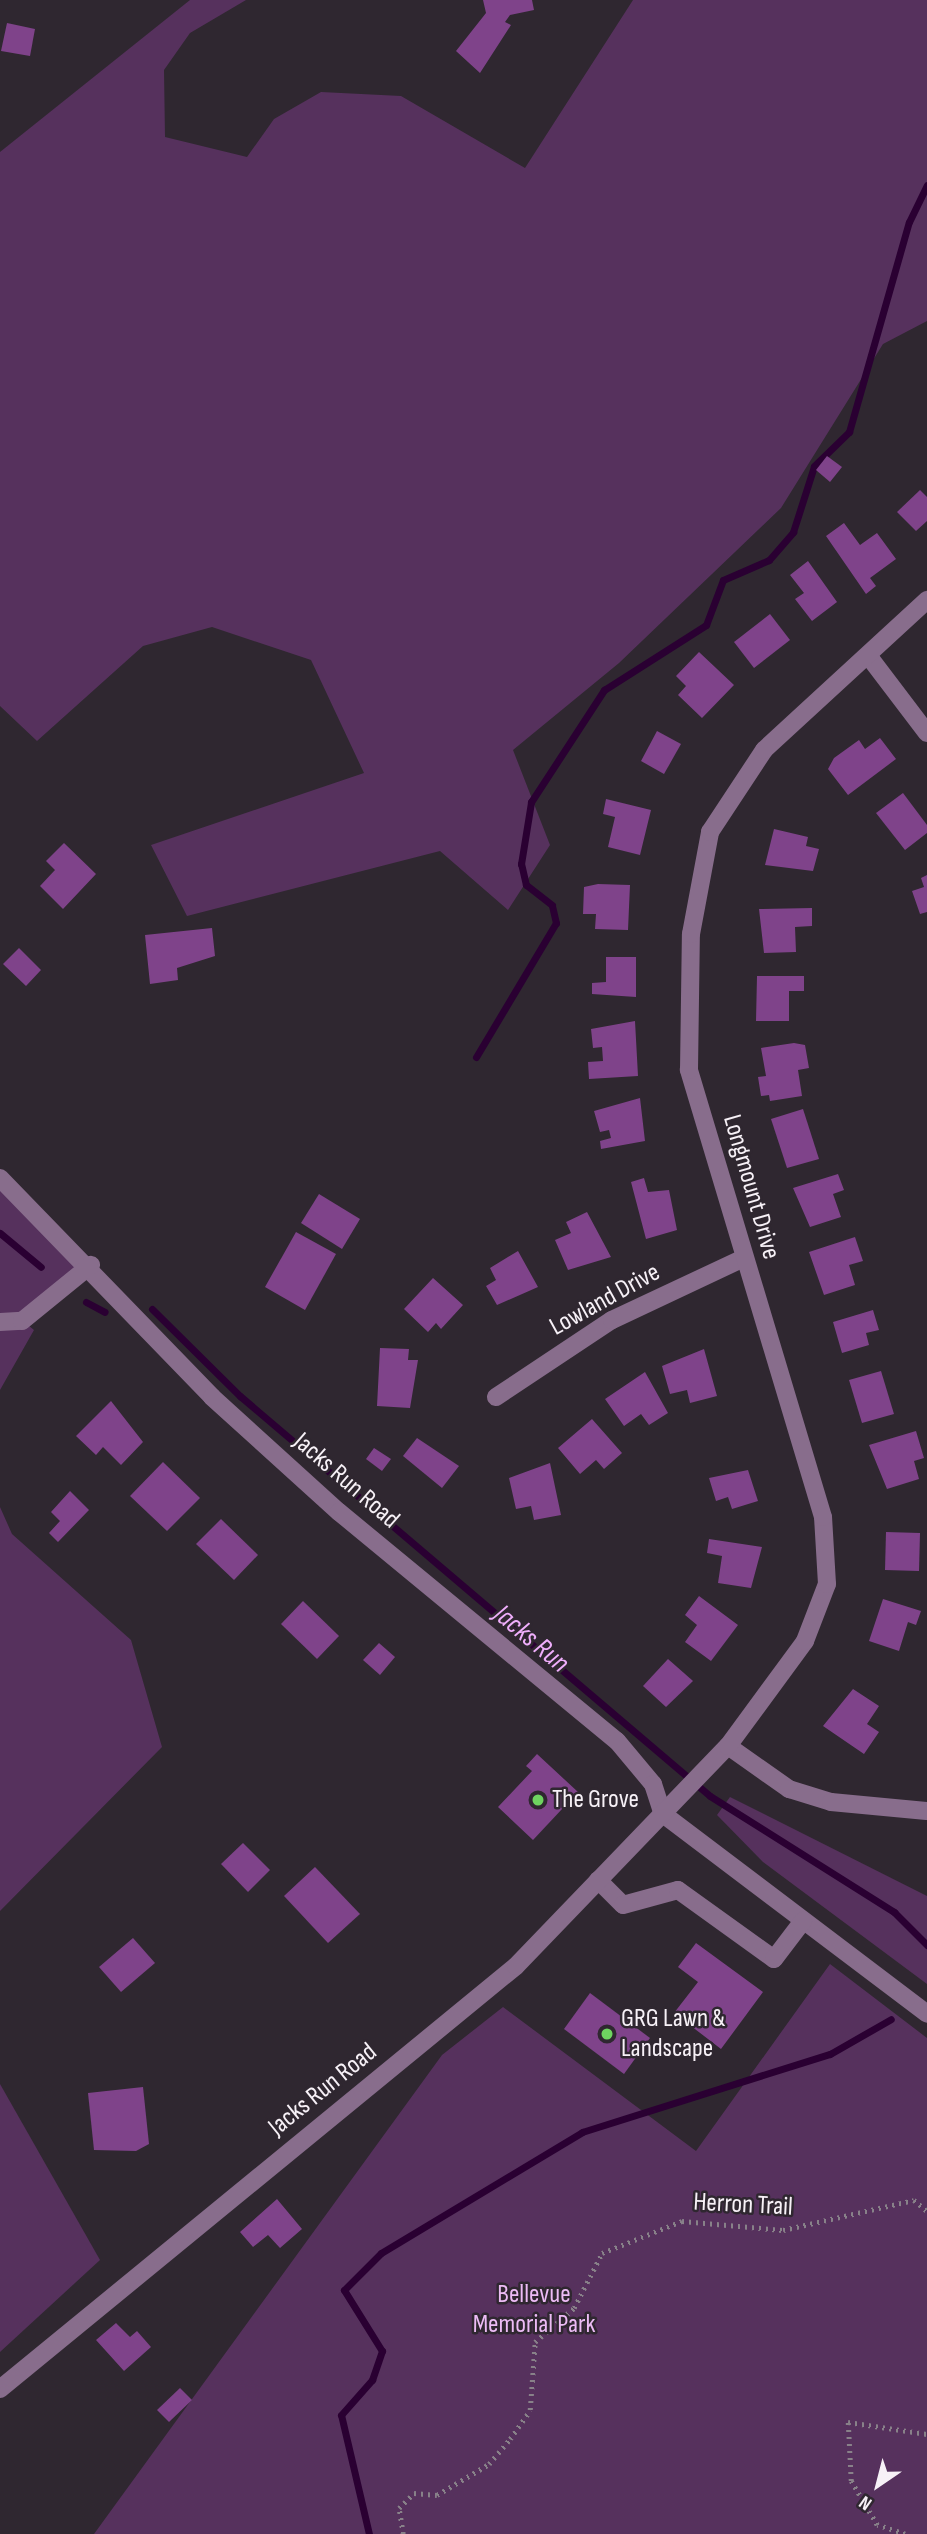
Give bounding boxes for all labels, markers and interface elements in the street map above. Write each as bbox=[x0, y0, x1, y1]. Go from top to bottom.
street label: Longmount Drive bbox=[716, 1111, 786, 1263]
street label: Lowland Drive bbox=[545, 1257, 665, 1343]
street label: Jacks Run Road bbox=[287, 1427, 405, 1535]
water label: Jacks Run bbox=[486, 1598, 576, 1680]
place label: The Grove bbox=[552, 1784, 639, 1816]
marker: The Grove bbox=[530, 1792, 546, 1808]
place label: GRG Lawn & Landscape bbox=[621, 2003, 725, 2064]
marker: GRG Lawn & Landscape bbox=[599, 2026, 615, 2042]
street label: Jacks Run Road bbox=[263, 2037, 383, 2143]
street label: Herron Trail bbox=[692, 2187, 794, 2223]
park label: Bellevue Memorial Park bbox=[473, 2279, 595, 2340]
north arrow bbox=[843, 2450, 913, 2520]
text: N bbox=[855, 2490, 876, 2515]

